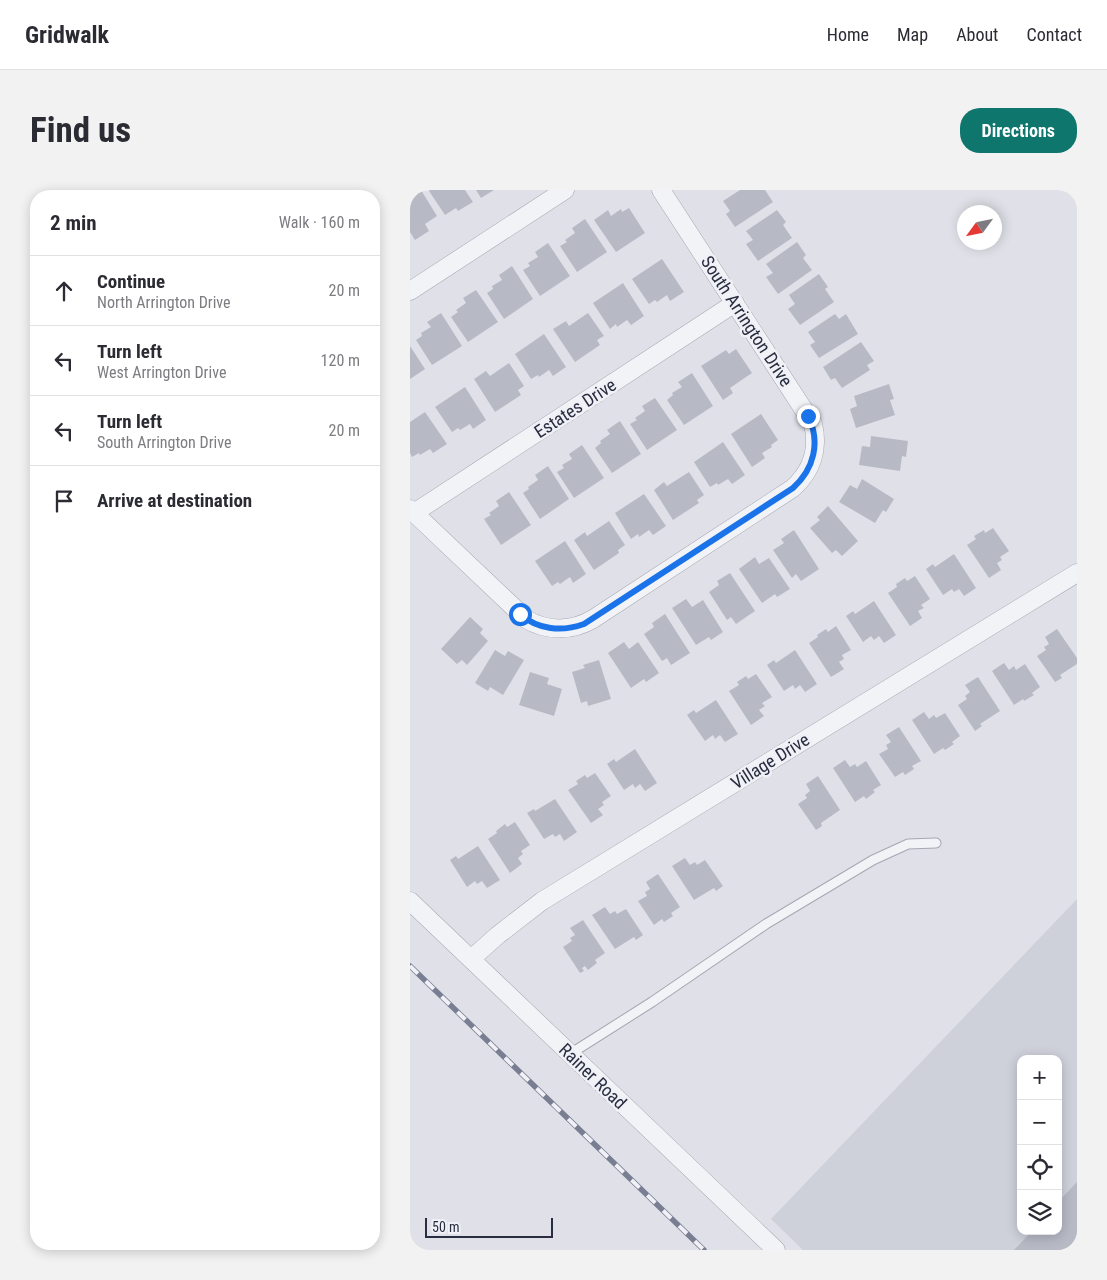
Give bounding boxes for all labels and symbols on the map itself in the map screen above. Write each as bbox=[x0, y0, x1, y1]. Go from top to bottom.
north arrow bbox=[957, 205, 1002, 250]
street label: South Arrington Drive bbox=[697, 252, 797, 390]
street label: Estates Drive bbox=[530, 374, 620, 442]
route end bbox=[797, 405, 820, 428]
route start bbox=[509, 603, 532, 626]
street label: Village Drive bbox=[727, 729, 813, 793]
street label: Rainer Road bbox=[555, 1039, 631, 1113]
scale bar bbox=[425, 1215, 552, 1238]

